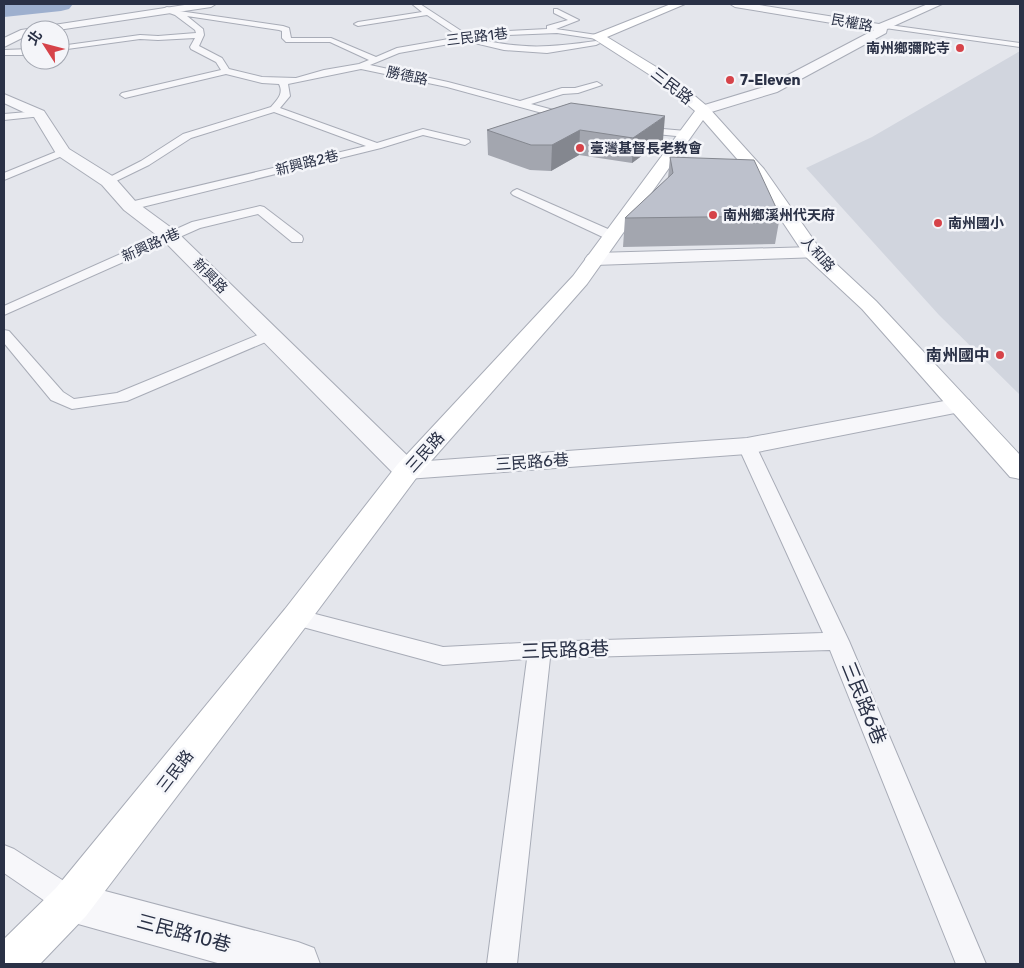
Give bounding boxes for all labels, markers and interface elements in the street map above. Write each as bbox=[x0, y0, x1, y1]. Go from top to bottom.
street label: 民權路 bbox=[830, 11, 874, 35]
north arrow bbox=[20, 20, 70, 70]
street label: 三民路1巷 bbox=[445, 25, 509, 49]
text: 北 bbox=[24, 27, 46, 48]
place label: 南州鄉彌陀寺 bbox=[866, 40, 950, 57]
marker: 南州鄉彌陀寺 bbox=[954, 42, 966, 54]
street label: 勝德路 bbox=[385, 63, 429, 89]
street label: 三民路 bbox=[647, 64, 697, 108]
place label: 7-Eleven bbox=[740, 72, 801, 89]
marker: 7-Eleven bbox=[724, 74, 736, 86]
place label: 臺灣基督長老教會 bbox=[590, 140, 702, 157]
marker: 臺灣基督長老教會 bbox=[574, 142, 586, 154]
street label: 新興路2巷 bbox=[274, 147, 340, 179]
place label: 南州鄉溪州代天府 bbox=[723, 207, 835, 224]
marker: 南州鄉溪州代天府 bbox=[707, 209, 719, 221]
place label: 南州國小 bbox=[948, 215, 1004, 232]
marker: 南州國小 bbox=[932, 217, 944, 229]
street label: 新興路1巷 bbox=[119, 225, 183, 265]
street label: 人和路 bbox=[798, 233, 838, 275]
street label: 新興路 bbox=[189, 255, 231, 297]
place label: 南州國中 bbox=[926, 346, 990, 365]
marker: 南州國中 bbox=[994, 349, 1006, 361]
street label: 三民路 bbox=[402, 428, 448, 476]
street label: 三民路6巷 bbox=[495, 450, 569, 474]
street label: 三民路8巷 bbox=[521, 637, 609, 663]
street label: 三民路6巷 bbox=[837, 658, 891, 748]
street label: 三民路 bbox=[153, 746, 197, 796]
street label: 三民路10巷 bbox=[135, 909, 233, 957]

